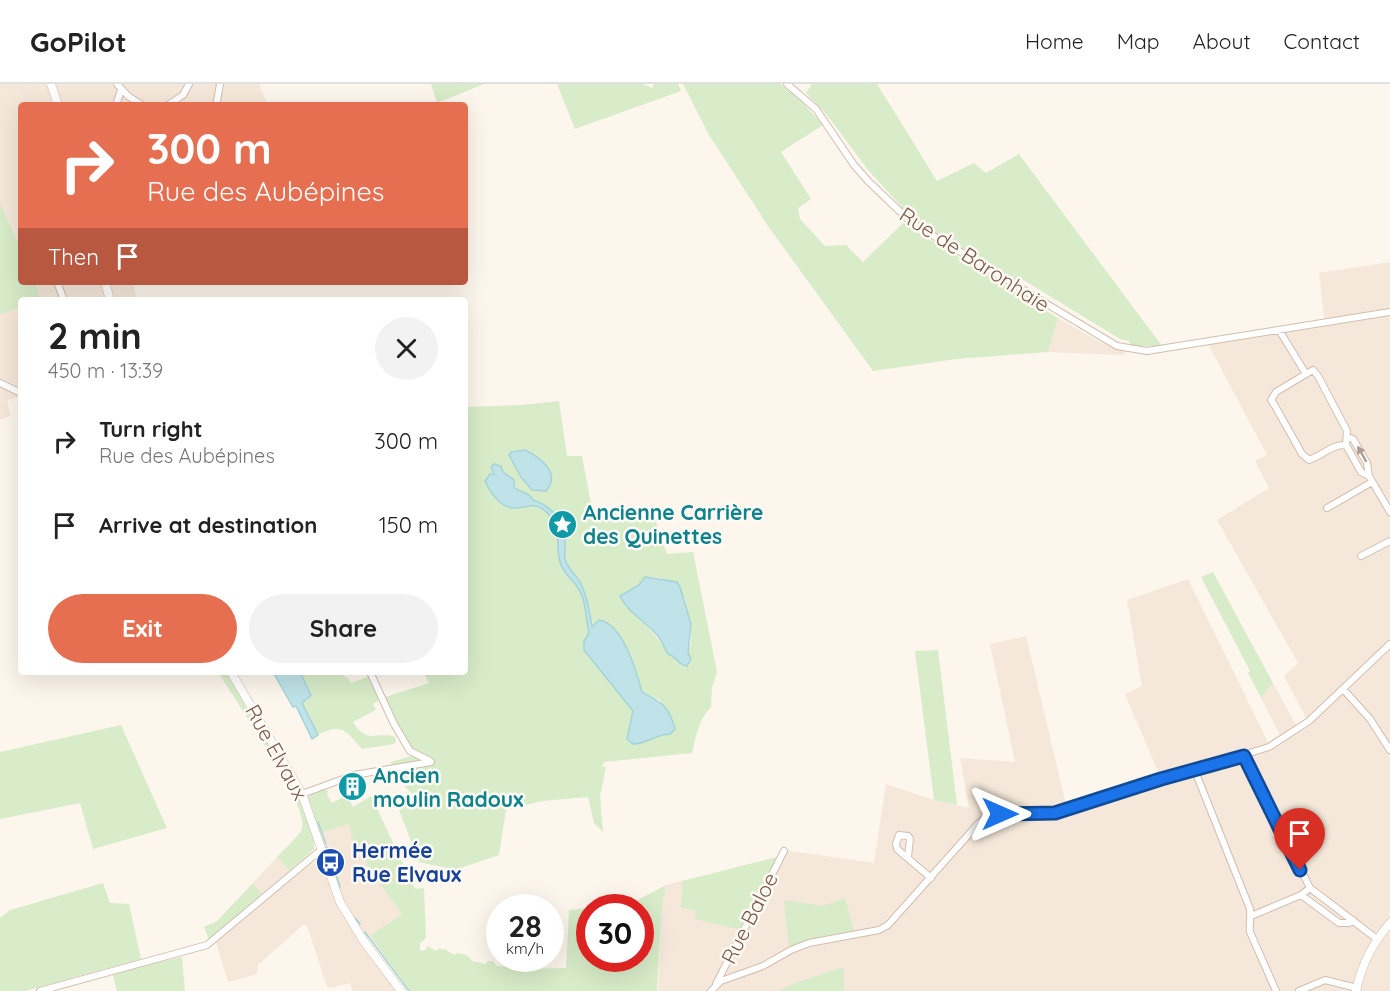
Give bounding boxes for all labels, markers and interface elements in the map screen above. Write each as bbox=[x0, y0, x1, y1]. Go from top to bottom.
text: GoPilot bbox=[30, 24, 127, 59]
text: Home bbox=[1025, 28, 1084, 54]
text: Map bbox=[1117, 28, 1160, 54]
text: About bbox=[1193, 28, 1251, 54]
text: Contact bbox=[1284, 28, 1360, 54]
text: 300 m bbox=[147, 122, 272, 175]
icon: right bbox=[48, 126, 126, 204]
text: Rue des Aubépines bbox=[147, 174, 384, 208]
street label: Rue de Baronhaie bbox=[895, 201, 1055, 317]
icon: arrive bbox=[111, 240, 144, 273]
text: Then bbox=[48, 243, 99, 271]
text: 2 min bbox=[48, 313, 142, 358]
button: close bbox=[375, 317, 438, 380]
text: 450 m · 13:39 bbox=[48, 358, 163, 383]
text: Turn right bbox=[99, 415, 203, 443]
icon: right bbox=[48, 425, 81, 458]
text: 300 m bbox=[374, 427, 438, 455]
text: Rue des Aubépines bbox=[99, 443, 275, 468]
one-way arrow bbox=[1357, 445, 1367, 462]
place label: Ancienne Carrière des Quinettes bbox=[583, 499, 763, 549]
place icon: Ancienne Carrière des Quinettes bbox=[546, 508, 578, 540]
icon: arrive bbox=[48, 509, 81, 542]
text: Arrive at destination bbox=[99, 511, 317, 539]
text: 150 m bbox=[379, 511, 438, 539]
button: Exit bbox=[48, 594, 237, 663]
button: Share bbox=[249, 594, 438, 663]
street label: Rue Elvaux bbox=[240, 700, 314, 804]
place label: Ancien moulin Radoux bbox=[373, 762, 523, 812]
building icon: Ancien moulin Radoux bbox=[336, 771, 368, 803]
position arrow bbox=[968, 782, 1032, 846]
pin bbox=[1274, 808, 1325, 870]
icon: arrive bbox=[1283, 817, 1316, 850]
place label: Hermée Rue Elvaux bbox=[352, 837, 461, 887]
bus stop icon: Hermée Rue Elvaux bbox=[315, 846, 347, 878]
street label: Rue Baloe bbox=[715, 868, 783, 968]
speed limit sign: 30 bbox=[576, 894, 654, 972]
text: 28 bbox=[508, 907, 542, 945]
text: km/h bbox=[506, 939, 544, 958]

